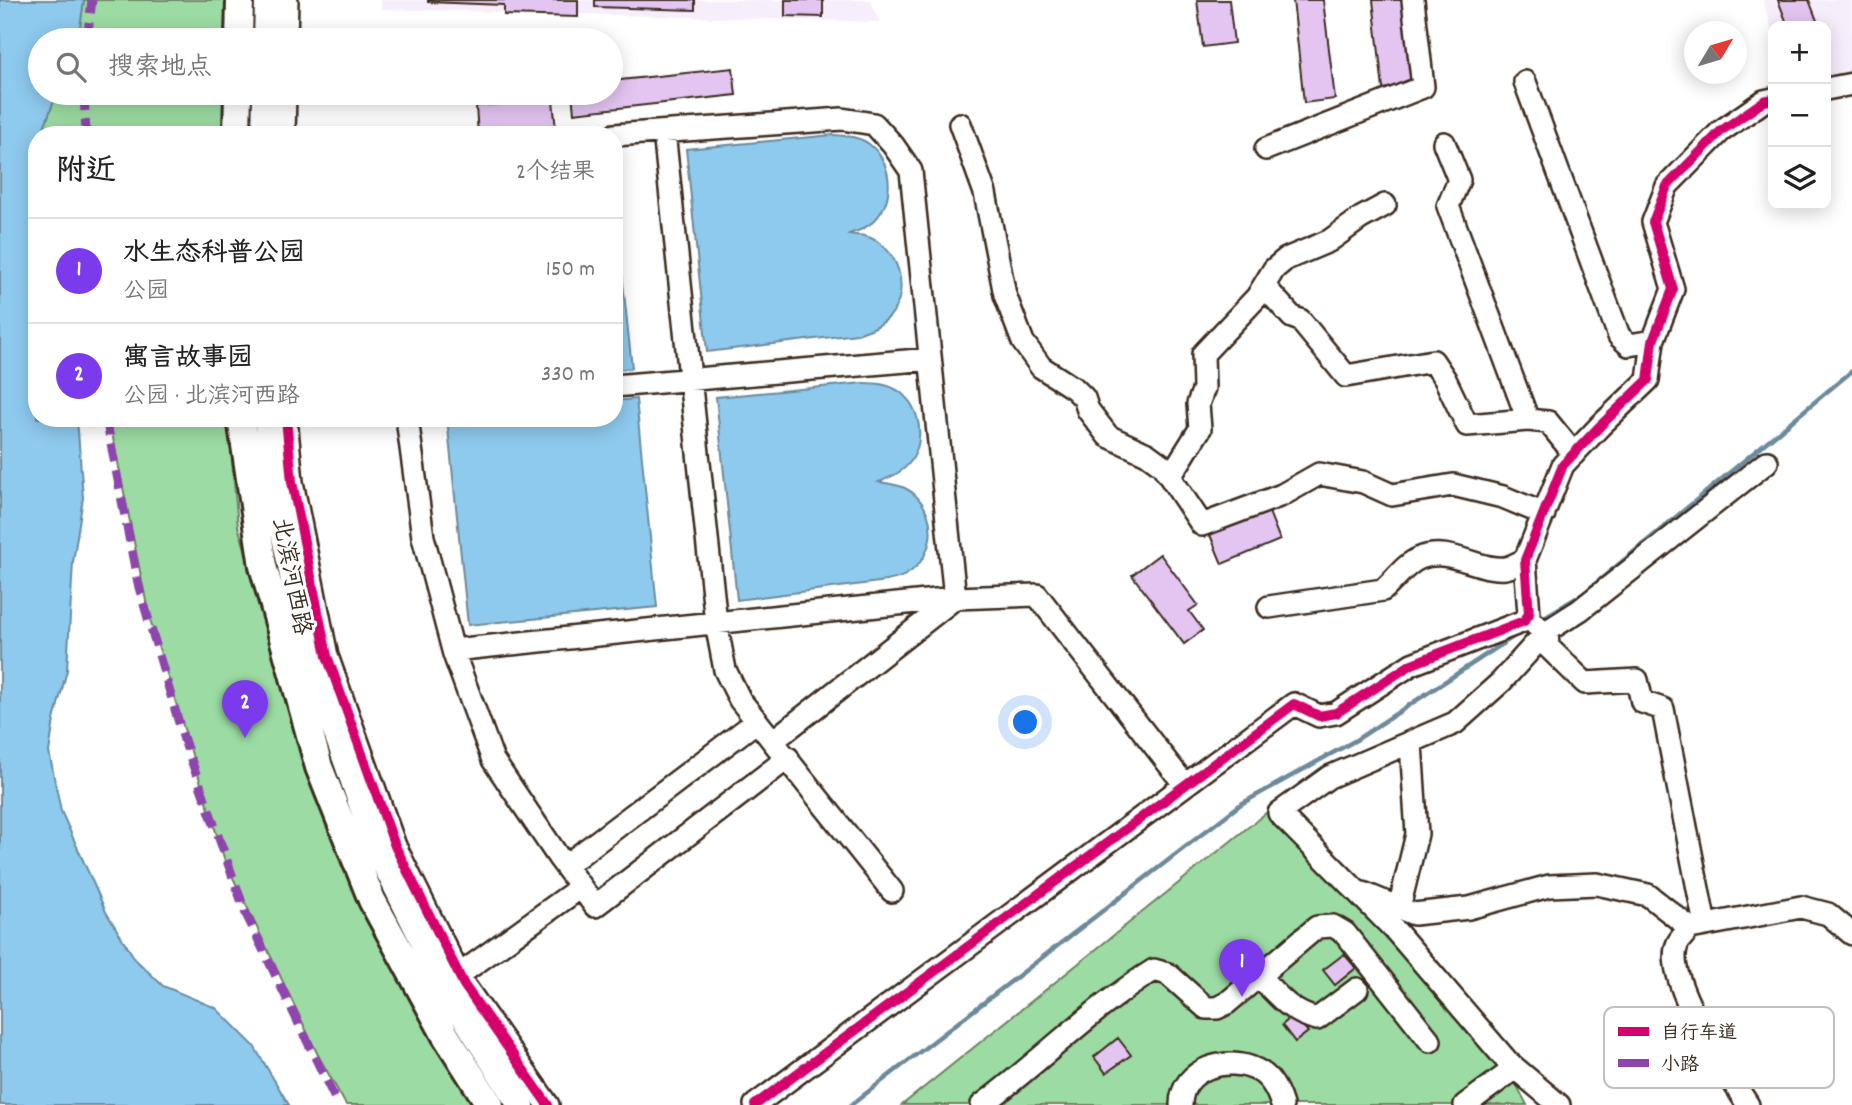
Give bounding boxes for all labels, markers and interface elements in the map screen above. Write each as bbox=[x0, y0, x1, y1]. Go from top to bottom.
north arrow bbox=[1684, 21, 1747, 84]
map controls bbox=[1768, 21, 1831, 210]
button: + bbox=[1768, 21, 1831, 84]
search box bbox=[28, 28, 623, 105]
icon: search bbox=[52, 48, 90, 86]
text: 搜索地点 bbox=[108, 50, 212, 87]
button: − bbox=[1768, 84, 1831, 147]
button: layers bbox=[1768, 147, 1831, 210]
text: 附近 bbox=[56, 152, 116, 195]
text: 2个结果 bbox=[516, 157, 595, 190]
text: 水生态科普公园 bbox=[123, 236, 305, 273]
text: 1 bbox=[76, 254, 82, 287]
text: 150 m bbox=[546, 254, 595, 287]
text: 公园 bbox=[123, 276, 169, 309]
text: 寓言故事园 bbox=[123, 341, 253, 378]
text: 2 bbox=[74, 359, 84, 392]
text: 330 m bbox=[541, 359, 595, 392]
text: 公园 · 北滨河西路 bbox=[123, 381, 300, 414]
street label: 北滨河西路 bbox=[262, 514, 318, 639]
pin: 2 bbox=[222, 680, 268, 738]
your location bbox=[1008, 705, 1042, 739]
pin: 1 bbox=[1219, 939, 1265, 997]
legend bbox=[1604, 1007, 1834, 1088]
text: 自行车道 bbox=[1661, 1021, 1737, 1048]
text: 小路 bbox=[1661, 1053, 1699, 1080]

